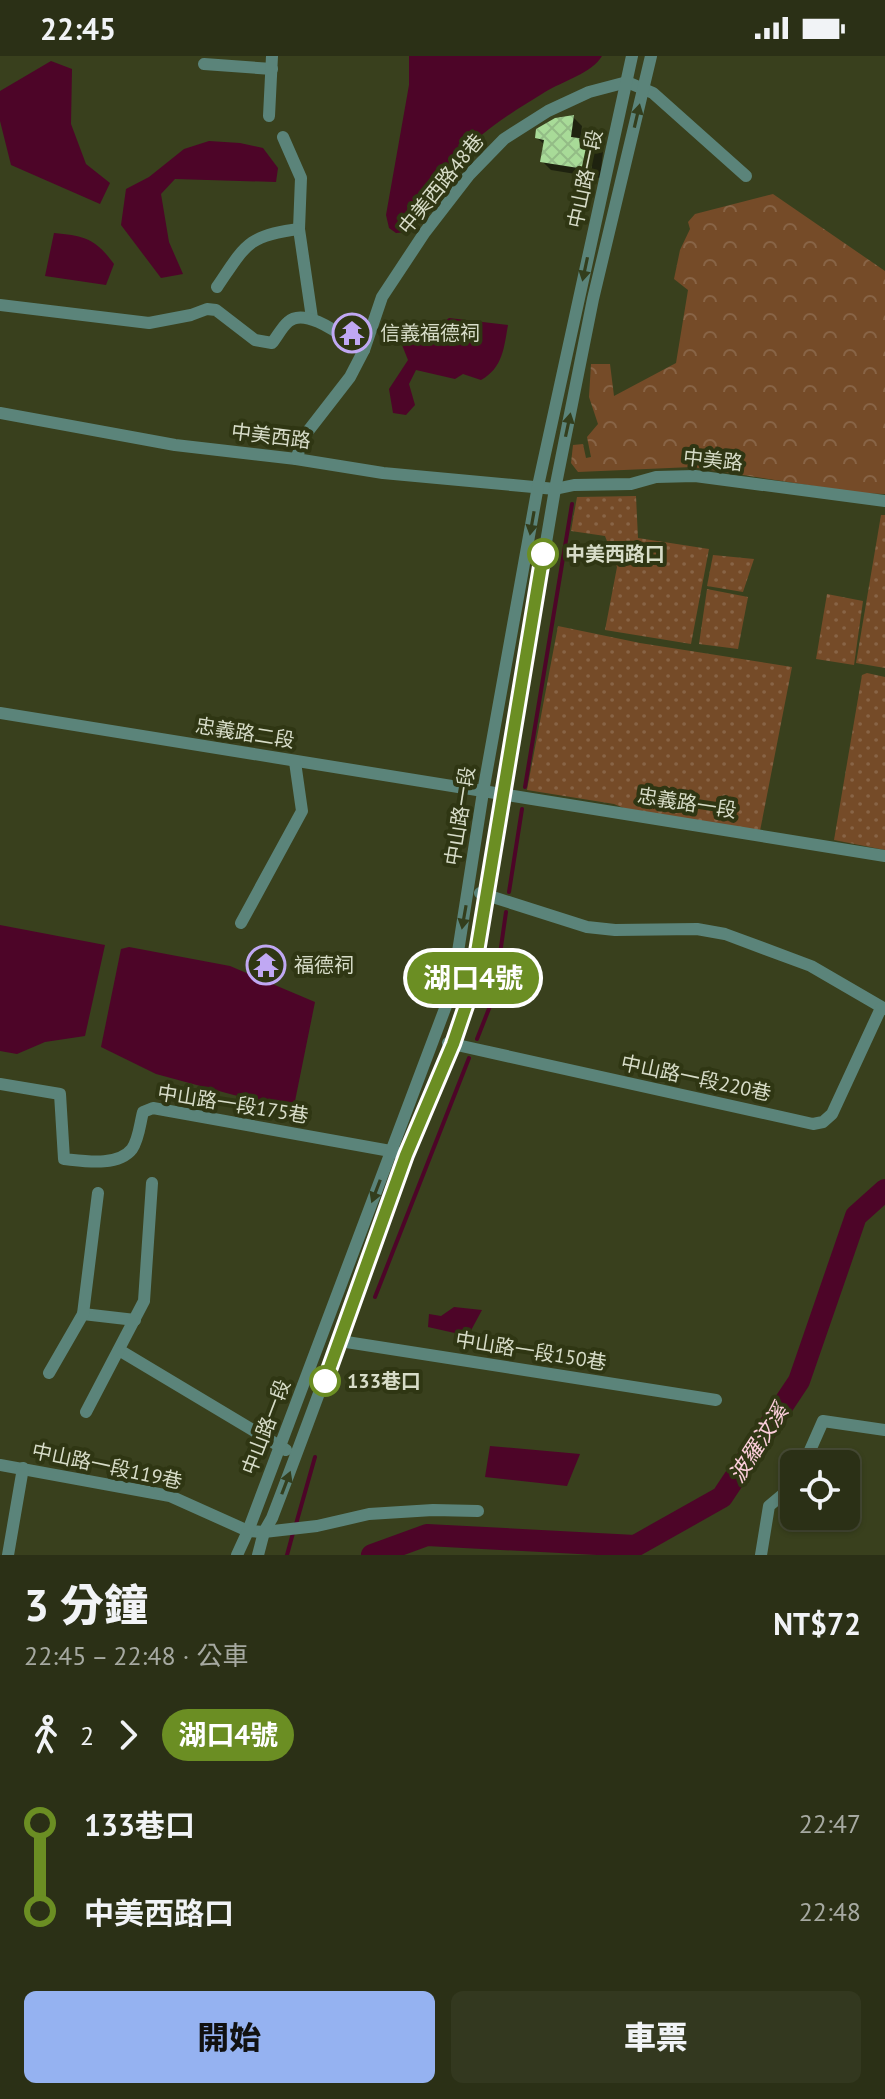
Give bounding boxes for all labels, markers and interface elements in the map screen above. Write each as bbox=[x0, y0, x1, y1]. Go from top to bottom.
text: 22:45 bbox=[40, 9, 116, 48]
one-way arrow bbox=[631, 104, 644, 129]
street label: 中山路一段 bbox=[562, 127, 608, 231]
street label: 中美西路48巷 bbox=[393, 128, 489, 240]
one-way arrow bbox=[578, 257, 591, 282]
temple icon: 信義福德祠 bbox=[331, 312, 373, 354]
place label: 信義福德祠 bbox=[380, 320, 480, 346]
one-way arrow bbox=[562, 412, 575, 437]
street label: 中美西路 bbox=[230, 418, 312, 454]
street label: 中美路 bbox=[682, 444, 744, 476]
one-way arrow bbox=[525, 511, 537, 536]
marker: 中美西路口 bbox=[528, 539, 558, 569]
place label: 中美西路口 bbox=[565, 541, 665, 567]
street label: 忠義路二段 bbox=[194, 712, 296, 754]
street label: 中山路一段 bbox=[439, 765, 481, 867]
street label: 忠義路一段 bbox=[636, 782, 738, 824]
one-way arrow bbox=[458, 905, 470, 930]
temple icon: 福德祠 bbox=[245, 944, 287, 986]
place label: 福德祠 bbox=[294, 952, 354, 978]
line badge: 湖口4號 bbox=[417, 952, 529, 1004]
text: 湖口4號 bbox=[423, 959, 523, 996]
street label: 中山路一段220巷 bbox=[619, 1049, 773, 1107]
street label: 中山路一段175巷 bbox=[156, 1079, 310, 1129]
one-way arrow bbox=[369, 1179, 382, 1203]
street label: 中山路一段150巷 bbox=[454, 1326, 608, 1376]
marker: 133巷口 bbox=[310, 1366, 340, 1396]
place label: 133巷口 bbox=[347, 1368, 421, 1394]
street label: 中山路一段 bbox=[236, 1376, 296, 1478]
water label: 波羅汶溪 bbox=[722, 1396, 795, 1488]
street label: 中山路一段119巷 bbox=[30, 1437, 184, 1495]
map controls bbox=[780, 1450, 860, 1530]
button: locate bbox=[780, 1450, 860, 1530]
one-way arrow bbox=[280, 1471, 293, 1495]
text: 3 分鐘 bbox=[24, 1576, 148, 1633]
text: NT$72 bbox=[773, 1604, 861, 1643]
text: 22:45 – 22:48 · 公車 bbox=[24, 1639, 248, 1672]
icon: walk bbox=[24, 1713, 68, 1757]
icon: forward bbox=[106, 1713, 150, 1757]
text: 湖口4號 bbox=[178, 1716, 278, 1753]
text: 2 bbox=[80, 1719, 94, 1752]
text: 133巷口 bbox=[84, 1805, 195, 1844]
text: 22:47 bbox=[799, 1807, 861, 1840]
text: 中美西路口 bbox=[84, 1893, 234, 1932]
text: 22:48 bbox=[799, 1895, 861, 1928]
button: 開始 bbox=[24, 1991, 435, 2083]
button: 車票 bbox=[451, 1991, 861, 2083]

